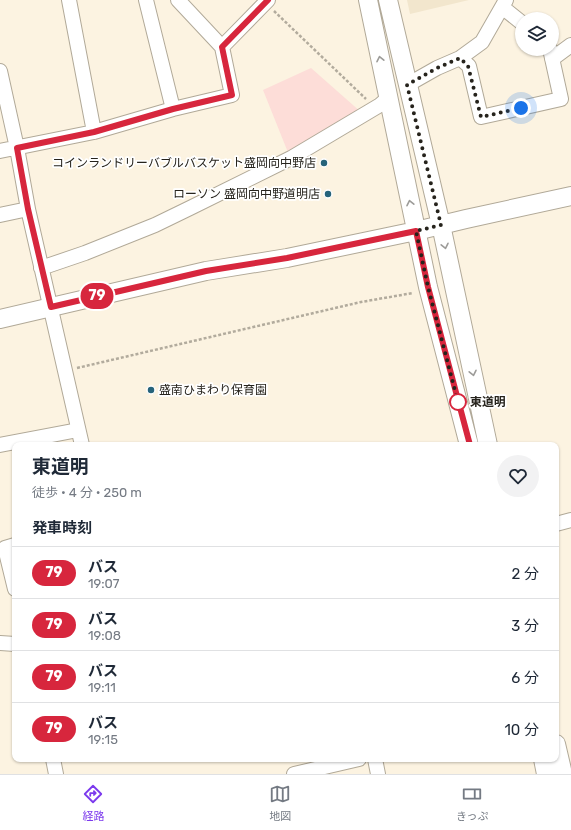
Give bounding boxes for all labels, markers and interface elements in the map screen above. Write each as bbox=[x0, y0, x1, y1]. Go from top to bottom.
map controls bbox=[515, 12, 559, 56]
button: layers bbox=[515, 12, 559, 56]
one-way arrow bbox=[376, 56, 385, 63]
your location bbox=[511, 98, 531, 118]
place label: コインランドリーバブルバスケット盛岡向中野店 bbox=[52, 156, 316, 170]
marker: コインランドリーバブルバスケット盛岡向中野店 bbox=[319, 158, 329, 168]
place label: ローソン 盛岡向中野道明店 bbox=[173, 187, 320, 201]
marker: ローソン 盛岡向中野道明店 bbox=[323, 189, 333, 199]
one-way arrow bbox=[407, 200, 415, 206]
one-way arrow bbox=[441, 243, 449, 249]
line badge: 79 bbox=[79, 283, 115, 309]
text: 79 bbox=[89, 287, 106, 304]
one-way arrow bbox=[469, 370, 477, 376]
place label: 盛南ひまわり保育園 bbox=[159, 383, 267, 397]
marker: 盛南ひまわり保育園 bbox=[146, 385, 156, 395]
marker: 東道明 bbox=[449, 393, 467, 411]
place label: 東道明 bbox=[470, 395, 506, 409]
text: 東道明 bbox=[32, 455, 89, 478]
button: heart bbox=[497, 455, 539, 497]
text: 徒歩 · 4 分 · 250 m bbox=[32, 485, 142, 500]
text: 発車時刻 bbox=[32, 519, 92, 537]
text: バス bbox=[88, 558, 118, 576]
text: 79 bbox=[46, 564, 63, 581]
text: 2 分 bbox=[512, 565, 539, 583]
text: 19:07 bbox=[88, 576, 120, 591]
text: バス bbox=[88, 610, 118, 628]
text: 79 bbox=[46, 616, 63, 633]
text: 3 分 bbox=[511, 617, 539, 635]
text: 19:08 bbox=[88, 628, 121, 643]
text: バス bbox=[88, 662, 118, 680]
text: 79 bbox=[46, 668, 63, 685]
text: 6 分 bbox=[511, 669, 539, 687]
text: 19:11 bbox=[88, 680, 116, 695]
text: バス bbox=[88, 714, 118, 732]
text: 79 bbox=[46, 720, 63, 737]
text: 10 分 bbox=[504, 721, 539, 739]
text: 19:15 bbox=[88, 732, 118, 747]
tab: 経路 bbox=[82, 783, 104, 823]
tab: 地図 bbox=[269, 783, 291, 823]
tab: きっぷ bbox=[456, 783, 489, 823]

